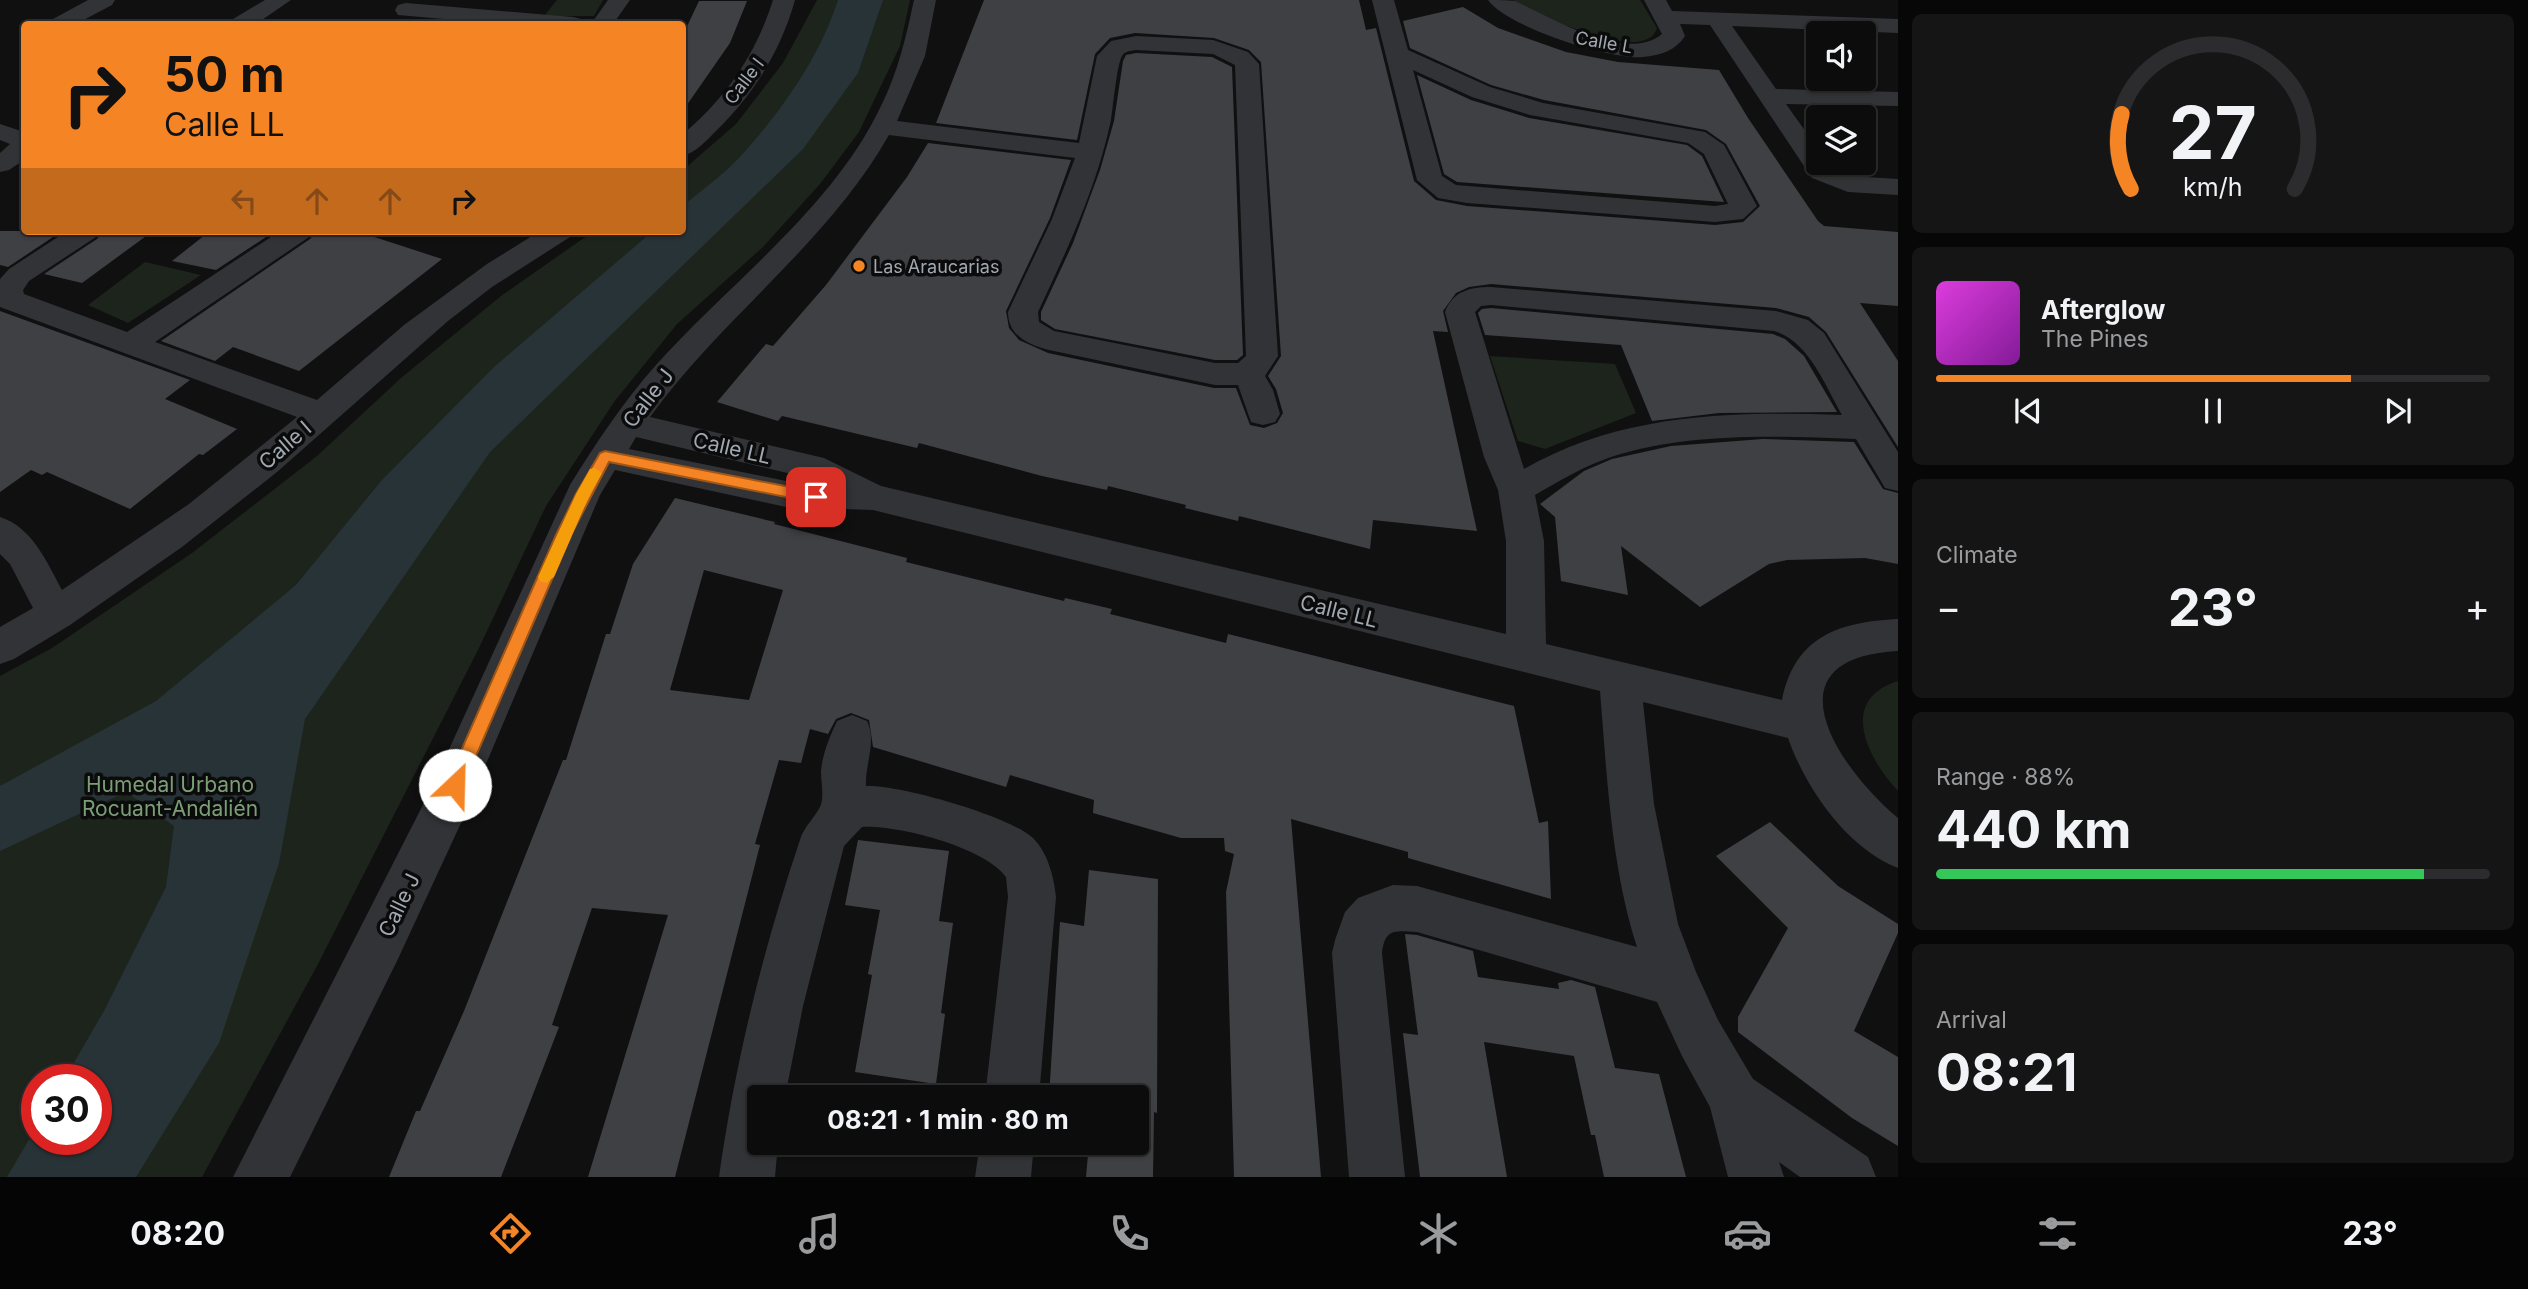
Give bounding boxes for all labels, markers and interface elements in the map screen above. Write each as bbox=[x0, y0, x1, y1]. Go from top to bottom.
map controls bbox=[1806, 21, 1876, 175]
button: sound bbox=[1806, 21, 1876, 91]
street label: Calle L bbox=[1574, 27, 1634, 57]
text: 50 m bbox=[164, 45, 285, 104]
icon: right bbox=[49, 49, 140, 140]
street label: Calle I bbox=[720, 54, 768, 108]
text: 27 bbox=[2169, 89, 2257, 178]
text: Calle LL bbox=[164, 105, 285, 144]
button: layers bbox=[1806, 105, 1876, 175]
text: km/h bbox=[2183, 172, 2243, 202]
icon: left bbox=[225, 182, 263, 220]
icon: ahead bbox=[298, 182, 336, 220]
icon: ahead bbox=[371, 182, 409, 220]
icon: right bbox=[444, 182, 482, 220]
place label: Las Araucarias bbox=[873, 256, 999, 277]
marker: Las Araucarias bbox=[851, 258, 867, 274]
text: Afterglow bbox=[2041, 294, 2165, 325]
text: The Pines bbox=[2041, 325, 2149, 353]
street label: Calle J bbox=[617, 364, 679, 432]
icon: previous bbox=[2009, 392, 2047, 430]
icon: pause bbox=[2194, 392, 2232, 430]
icon: next bbox=[2379, 392, 2417, 430]
street label: Calle I bbox=[254, 416, 316, 474]
street label: Calle LL bbox=[691, 427, 773, 469]
pin bbox=[786, 467, 846, 527]
icon: arrive bbox=[797, 478, 835, 516]
text: Climate bbox=[1936, 541, 2018, 569]
text: 23° bbox=[2168, 576, 2258, 639]
text: − bbox=[1936, 584, 1961, 630]
text: + bbox=[2465, 584, 2490, 630]
street label: Calle LL bbox=[1298, 589, 1380, 633]
position arrow bbox=[418, 748, 492, 822]
text: Range · 88% bbox=[1936, 763, 2075, 791]
park label: Humedal Urbano Rocuant-Andalién bbox=[82, 772, 258, 821]
text: 440 km bbox=[1936, 798, 2131, 861]
street label: Calle J bbox=[373, 869, 425, 941]
text: Arrival bbox=[1936, 1006, 2007, 1034]
text: 08:21 bbox=[1936, 1041, 2077, 1104]
speed limit sign: 30 bbox=[21, 1064, 112, 1155]
text: 08:21 · 1 min · 80 m bbox=[827, 1104, 1069, 1135]
icon: directions bbox=[486, 1209, 535, 1258]
icon: music bbox=[795, 1209, 844, 1258]
icon: phone bbox=[1105, 1209, 1154, 1258]
icon: climate bbox=[1414, 1209, 1463, 1258]
icon: car bbox=[1723, 1209, 1772, 1258]
icon: filters bbox=[2033, 1209, 2082, 1258]
text: 08:20 bbox=[130, 1214, 225, 1253]
text: 23° bbox=[2342, 1214, 2398, 1253]

